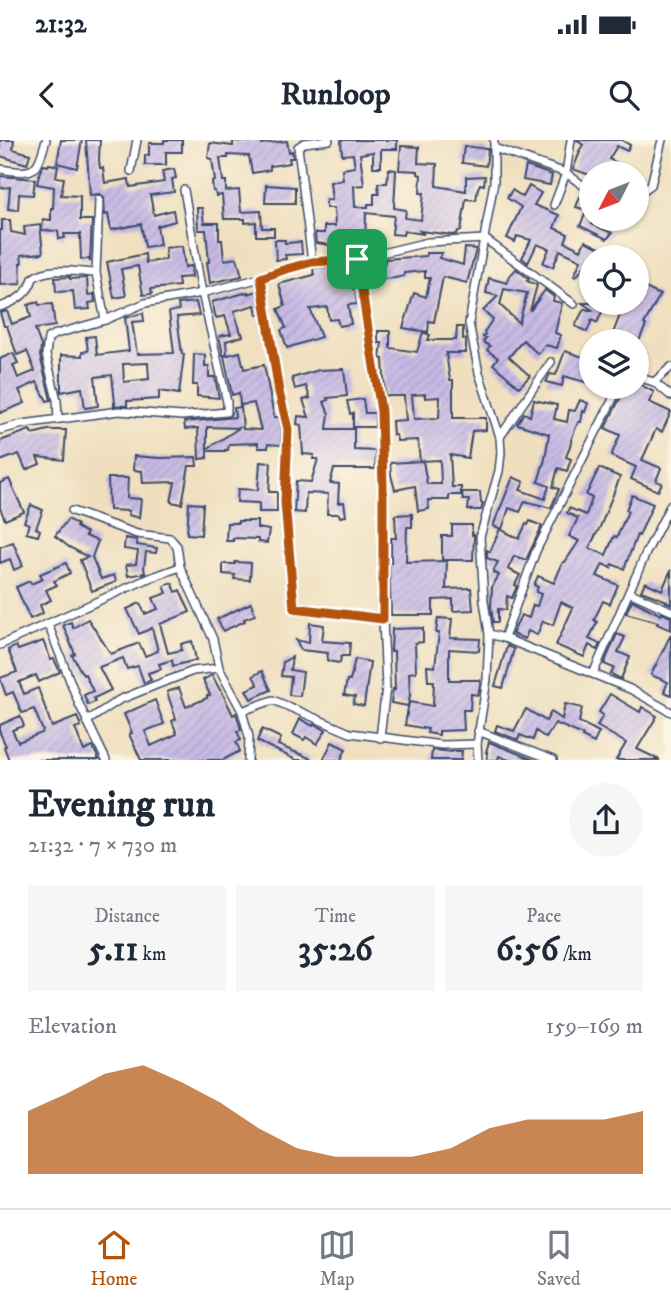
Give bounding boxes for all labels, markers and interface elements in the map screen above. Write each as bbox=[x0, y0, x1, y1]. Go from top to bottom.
text: 21:32 bbox=[35, 8, 87, 41]
text: Runloop bbox=[280, 75, 391, 115]
icon: back bbox=[28, 76, 66, 114]
icon: search bbox=[605, 76, 643, 114]
north arrow bbox=[579, 161, 649, 231]
map controls bbox=[579, 161, 649, 399]
pin bbox=[327, 229, 387, 289]
icon: arrive bbox=[338, 240, 376, 278]
button: locate bbox=[579, 245, 649, 315]
button: layers bbox=[579, 329, 649, 399]
text: Evening run bbox=[28, 781, 215, 829]
button: share bbox=[569, 783, 643, 857]
text: 21:32 · 7 × 730 m bbox=[28, 831, 177, 860]
text: Distance bbox=[94, 905, 160, 928]
text: Time bbox=[315, 905, 356, 928]
text: Pace bbox=[526, 905, 561, 928]
text: 5.11 bbox=[88, 928, 138, 972]
text: 35:26 bbox=[298, 928, 373, 972]
text: 6:56 bbox=[496, 928, 559, 972]
text: km bbox=[138, 943, 166, 966]
text: /km bbox=[559, 943, 592, 966]
text: Elevation bbox=[28, 1012, 117, 1041]
text: 159–169 m bbox=[546, 1012, 643, 1041]
tab: Home bbox=[90, 1226, 137, 1291]
tab: Map bbox=[318, 1226, 356, 1291]
tab: Saved bbox=[537, 1226, 581, 1291]

